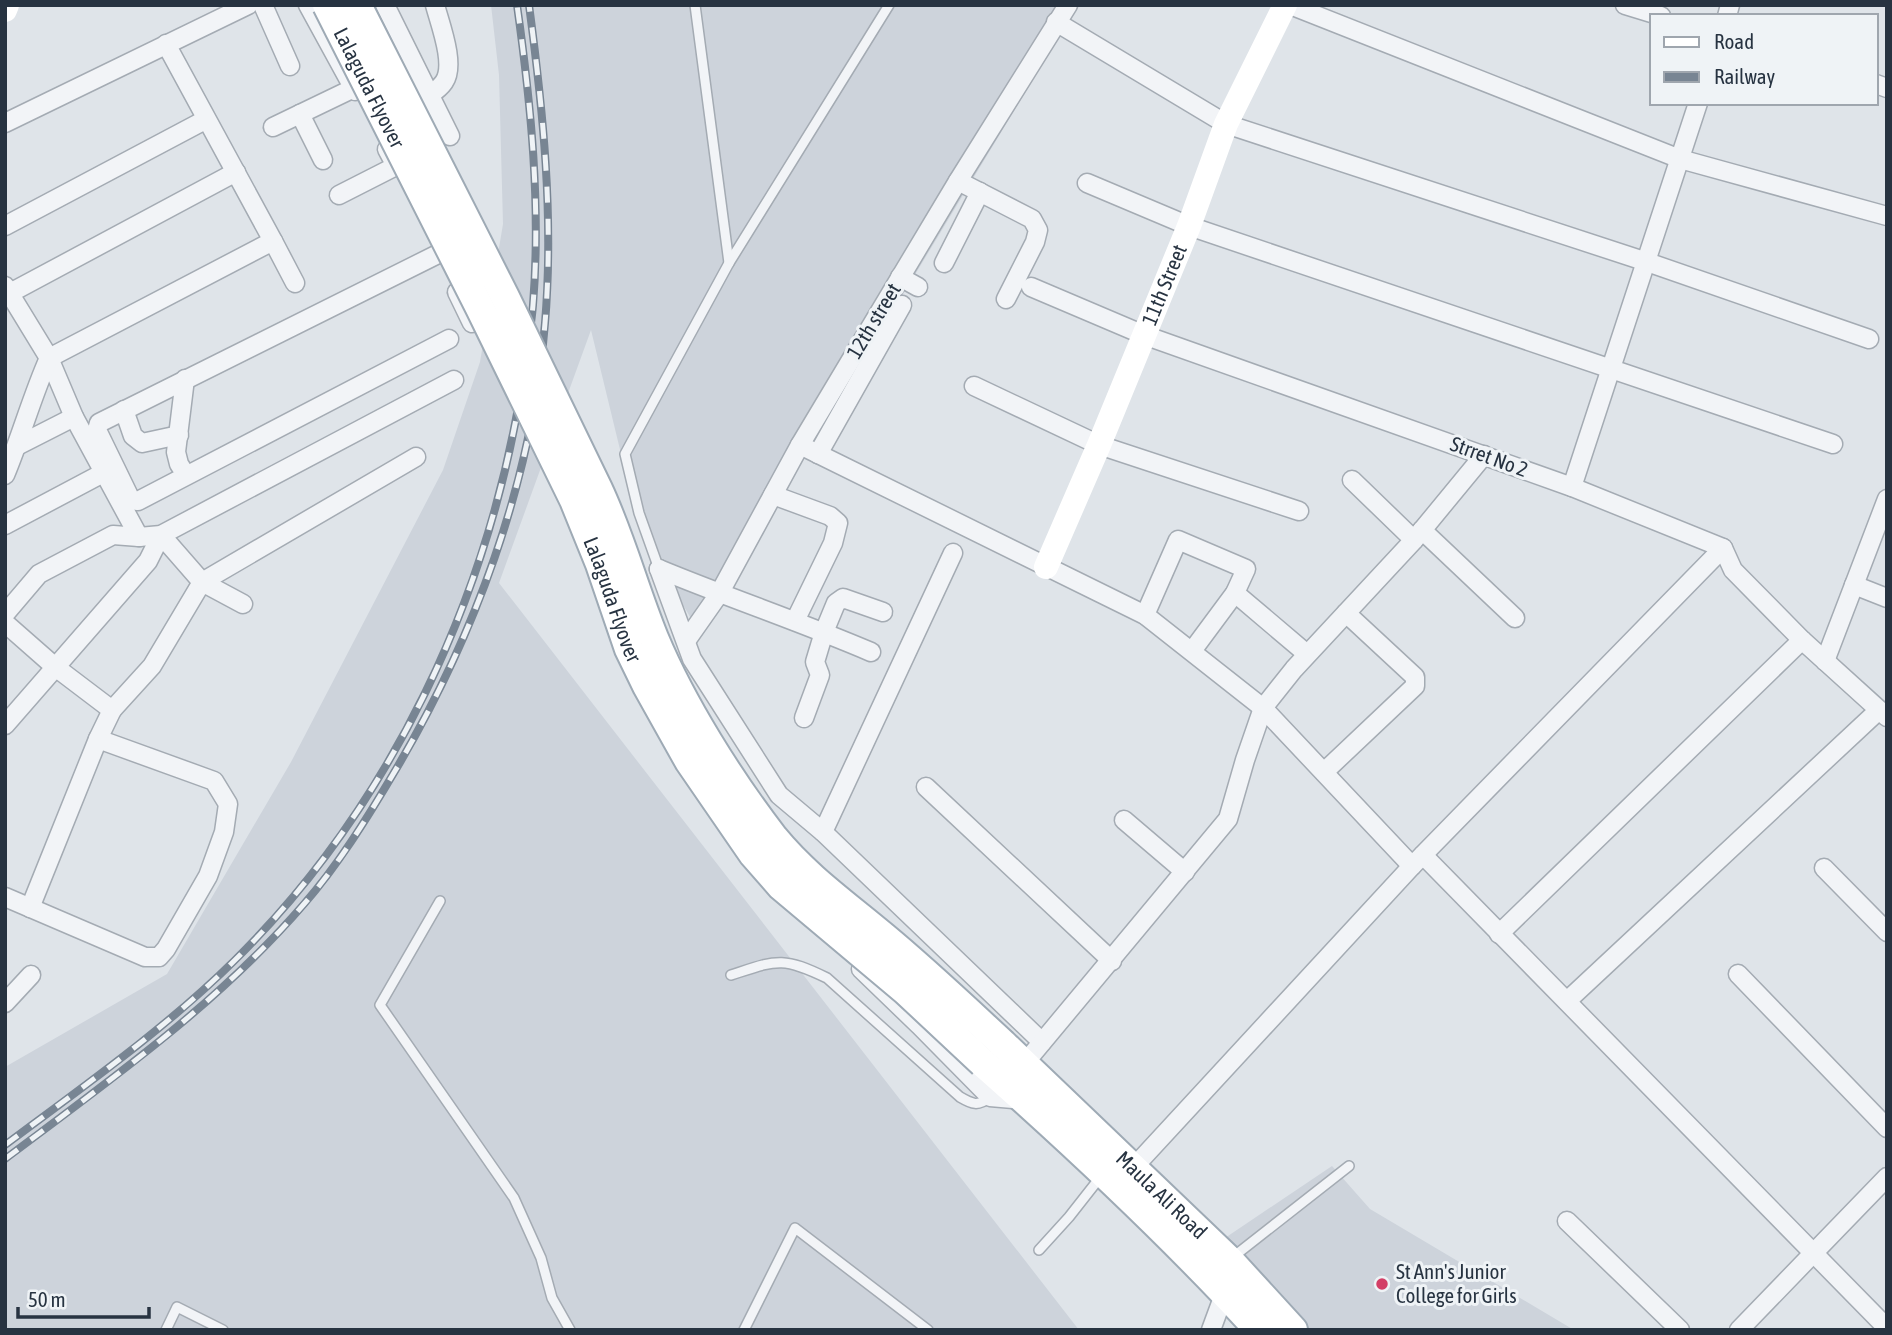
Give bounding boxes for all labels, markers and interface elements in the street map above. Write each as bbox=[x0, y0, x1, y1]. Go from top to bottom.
legend bbox=[1650, 14, 1878, 105]
street label: Lalaguda Flyover bbox=[330, 24, 410, 152]
text: Road bbox=[1714, 29, 1754, 53]
text: Railway bbox=[1714, 64, 1776, 88]
street label: 11th Street bbox=[1137, 241, 1191, 329]
street label: 12th street bbox=[841, 279, 905, 362]
street label: Strret No 2 bbox=[1447, 431, 1531, 481]
street label: Lalaguda Flyover bbox=[579, 533, 647, 667]
street label: Maula Ali Road bbox=[1112, 1146, 1212, 1243]
place label: St Ann's Junior College for Girls bbox=[1396, 1259, 1517, 1307]
scale bar bbox=[18, 1276, 149, 1320]
marker: St Ann's Junior College for Girls bbox=[1374, 1276, 1390, 1292]
text: 50 m bbox=[28, 1287, 66, 1311]

